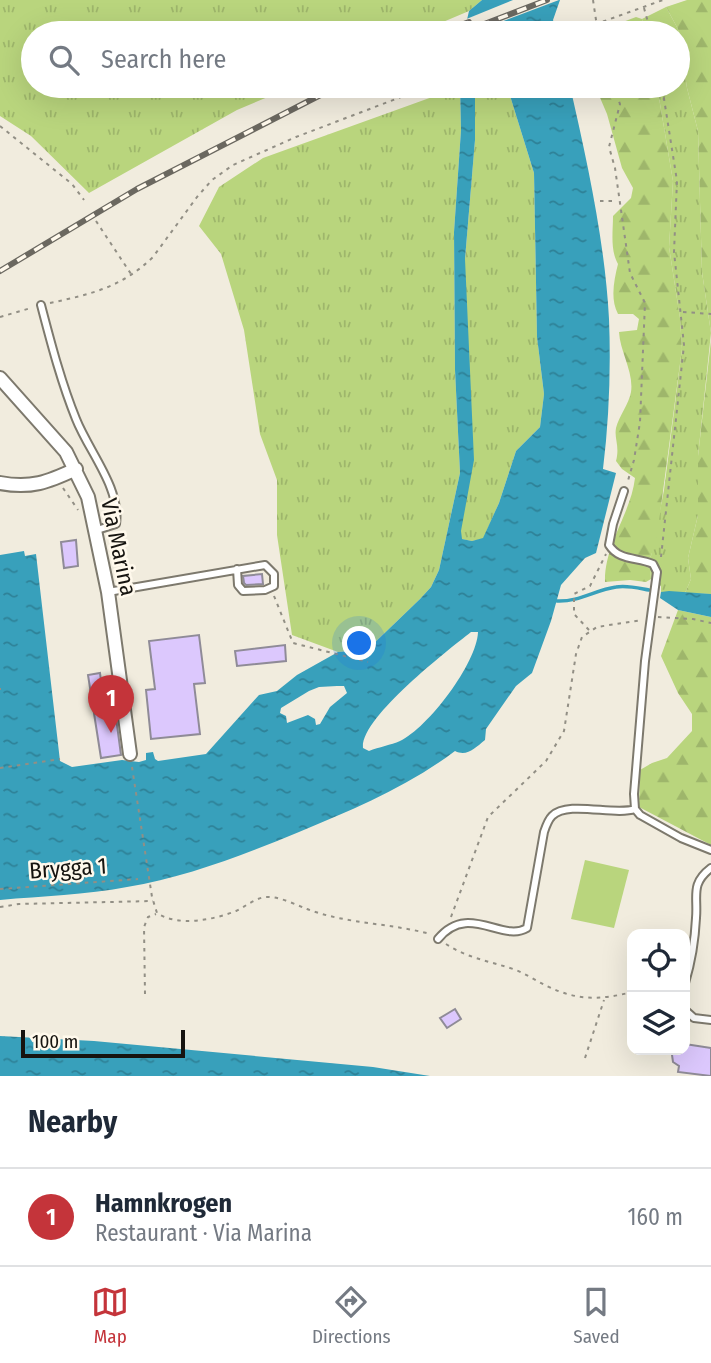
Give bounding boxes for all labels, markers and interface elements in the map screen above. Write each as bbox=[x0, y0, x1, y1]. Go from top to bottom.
search box bbox=[21, 21, 690, 98]
icon: search bbox=[45, 41, 83, 79]
text: Search here bbox=[101, 44, 226, 75]
street label: Via Marina bbox=[95, 496, 143, 598]
your location bbox=[342, 626, 376, 660]
pin: 1 bbox=[88, 675, 134, 733]
street label: Brygga 1 bbox=[28, 851, 108, 885]
map controls bbox=[627, 929, 690, 1055]
button: locate bbox=[627, 929, 690, 992]
button: layers bbox=[627, 992, 690, 1055]
scale bar bbox=[21, 1027, 186, 1059]
text: 100 m bbox=[32, 1030, 78, 1053]
text: Nearby bbox=[28, 1104, 117, 1140]
text: Hamnkrogen bbox=[95, 1188, 232, 1219]
text: 1 bbox=[46, 1203, 56, 1231]
text: 160 m bbox=[628, 1203, 683, 1231]
text: Restaurant · Via Marina bbox=[95, 1219, 312, 1247]
tab: Map bbox=[91, 1283, 129, 1348]
tab: Directions bbox=[312, 1283, 391, 1348]
tab: Saved bbox=[573, 1283, 620, 1348]

